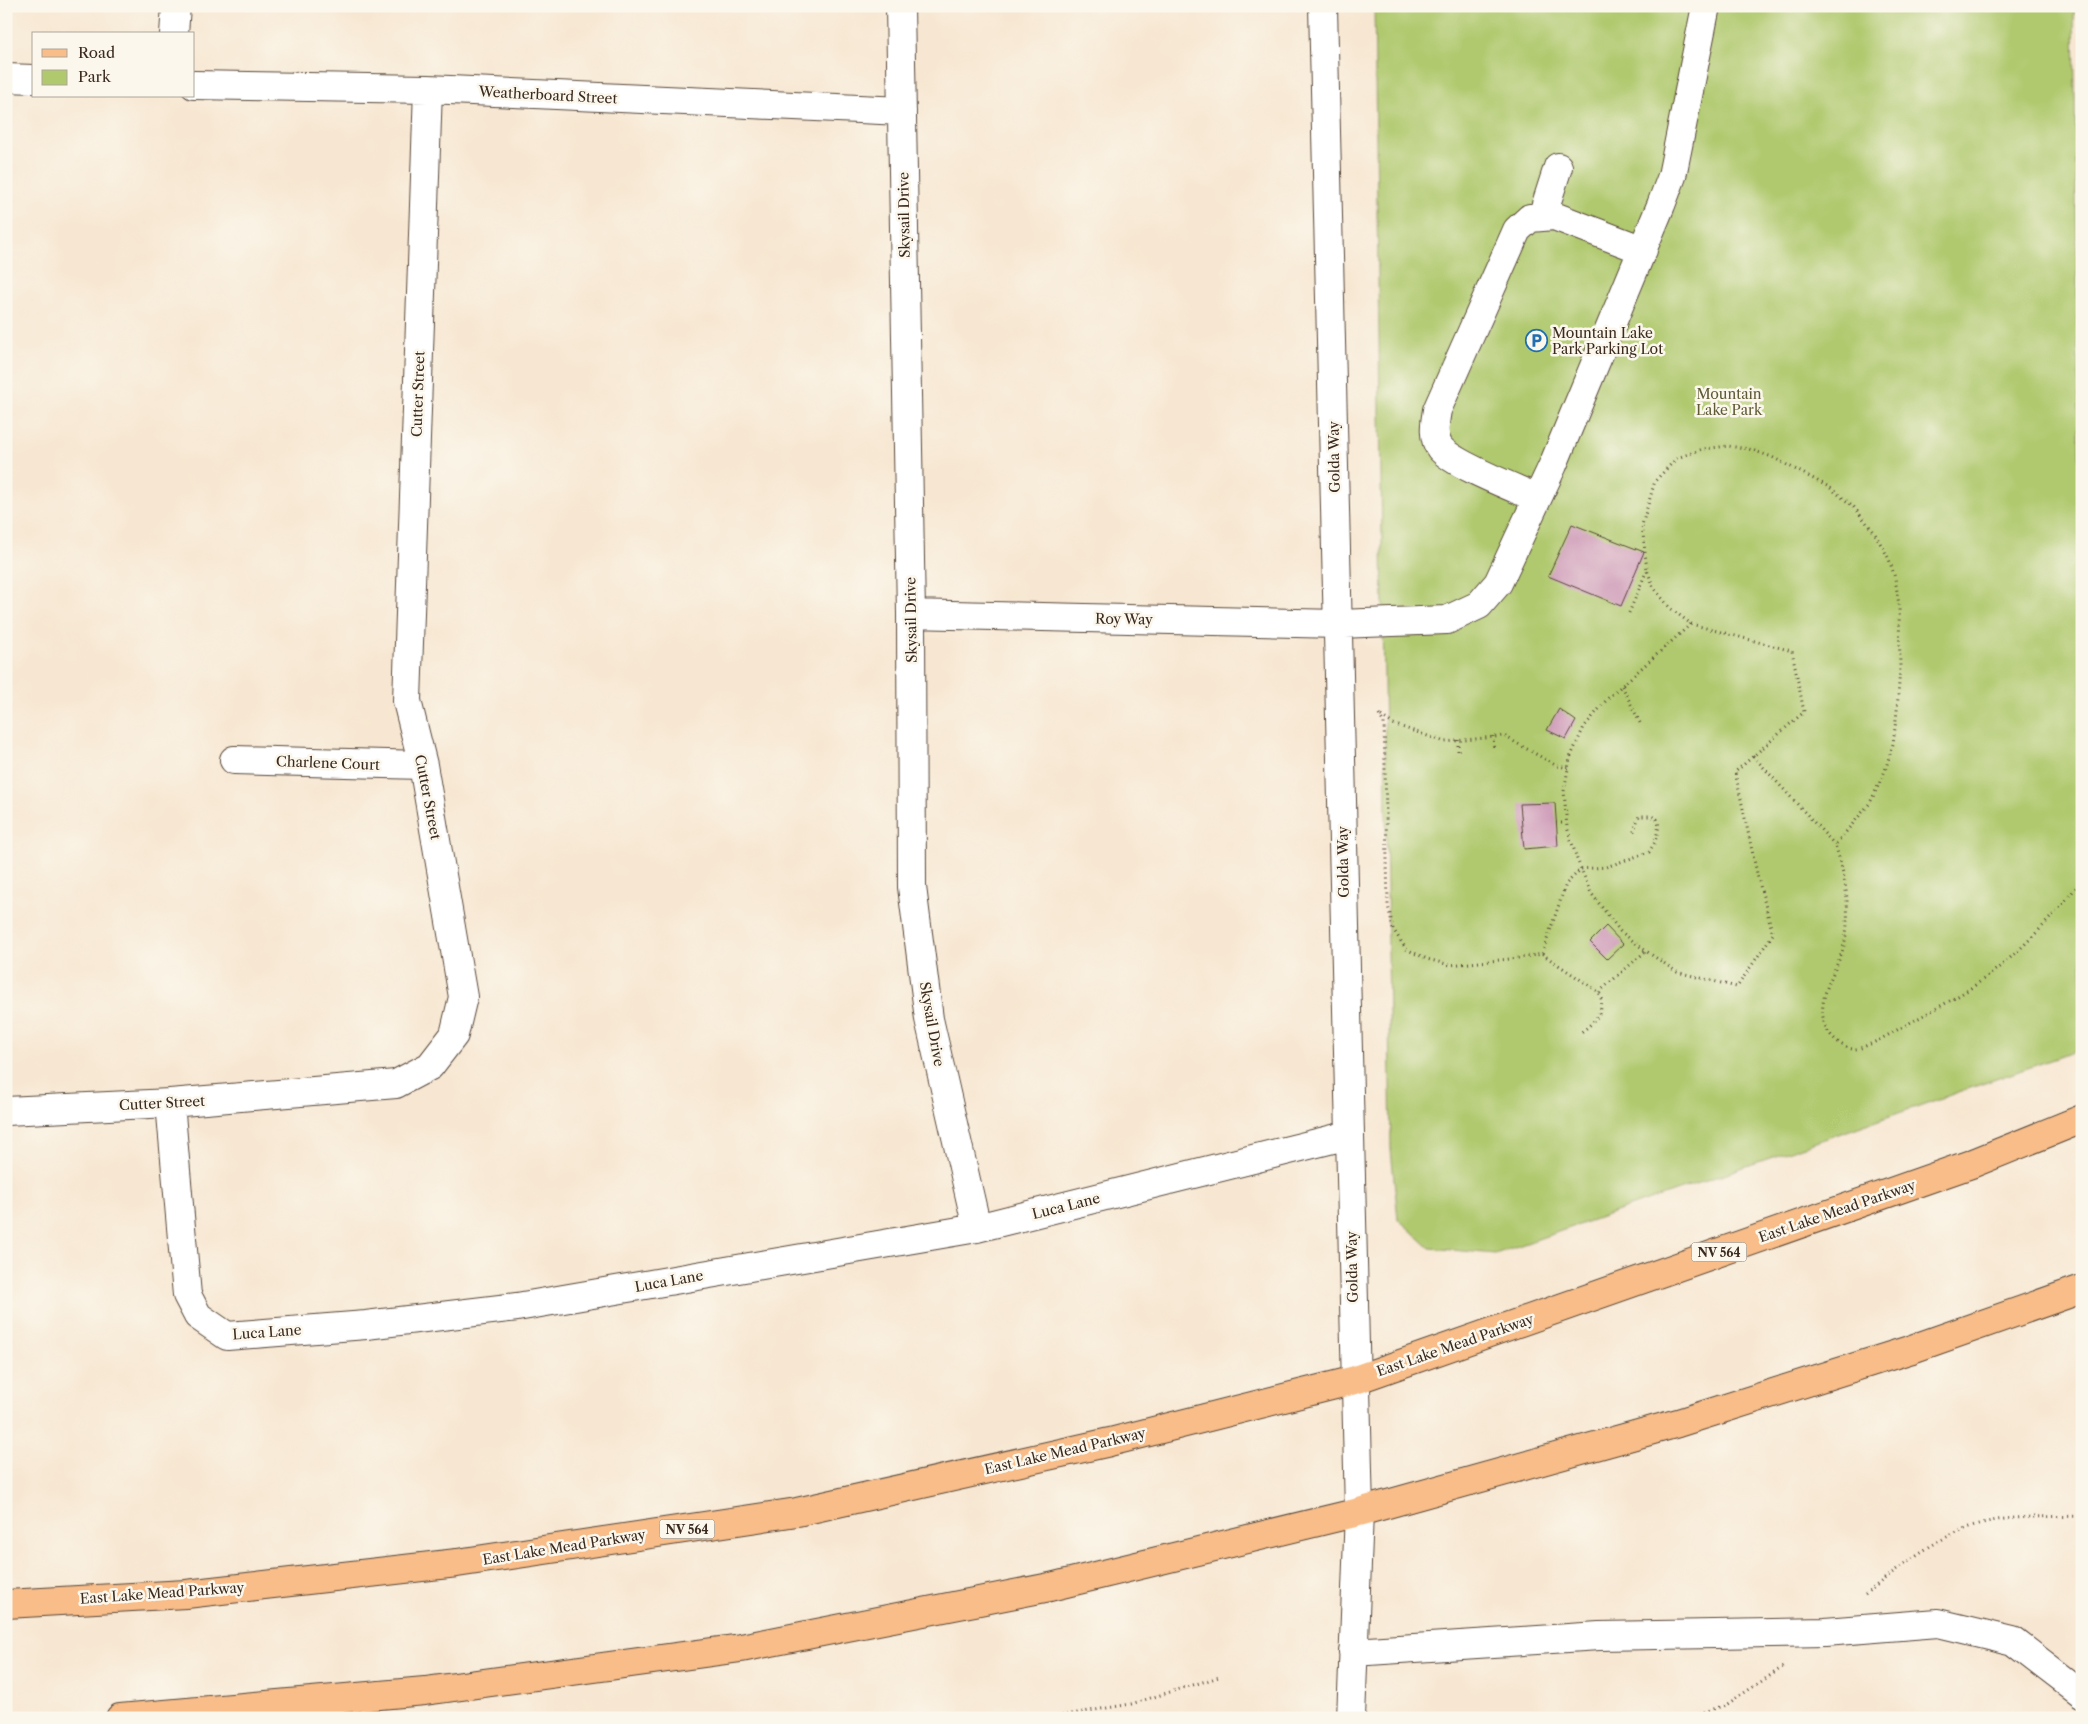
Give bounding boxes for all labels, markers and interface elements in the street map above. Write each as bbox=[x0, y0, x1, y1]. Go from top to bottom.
legend bbox=[32, 32, 195, 98]
text: Road bbox=[78, 43, 115, 62]
text: Park bbox=[78, 67, 112, 86]
street label: Weatherboard Street bbox=[477, 82, 618, 108]
street label: Skysail Drive bbox=[894, 172, 914, 258]
place label: Mountain Lake Park Parking Lot bbox=[1552, 324, 1663, 358]
parking icon: Mountain Lake Park Parking Lot bbox=[1524, 329, 1548, 353]
street label: Cutter Street bbox=[408, 351, 429, 437]
park label: Mountain Lake Park bbox=[1696, 385, 1763, 419]
street label: Golda Way bbox=[1324, 421, 1344, 493]
street label: Skysail Drive bbox=[901, 577, 921, 663]
street label: Roy Way bbox=[1095, 609, 1153, 629]
street label: Charlene Court bbox=[276, 752, 380, 774]
street label: Cutter Street bbox=[411, 753, 445, 841]
street label: Golda Way bbox=[1333, 826, 1353, 898]
street label: Skysail Drive bbox=[916, 980, 948, 1068]
street label: Cutter Street bbox=[118, 1092, 206, 1114]
street label: East Lake Mead Parkway bbox=[1756, 1176, 1918, 1246]
street label: Luca Lane bbox=[1030, 1189, 1102, 1223]
street label: Golda Way bbox=[1342, 1231, 1362, 1303]
road number: NV 564 bbox=[1692, 1242, 1746, 1262]
street label: Luca Lane bbox=[633, 1266, 705, 1296]
street label: East Lake Mead Parkway bbox=[1374, 1310, 1536, 1380]
street label: Luca Lane bbox=[232, 1321, 302, 1343]
street label: East Lake Mead Parkway bbox=[983, 1424, 1148, 1478]
road number: NV 564 bbox=[660, 1520, 714, 1538]
street label: East Lake Mead Parkway bbox=[481, 1525, 647, 1569]
street label: East Lake Mead Parkway bbox=[79, 1578, 245, 1608]

